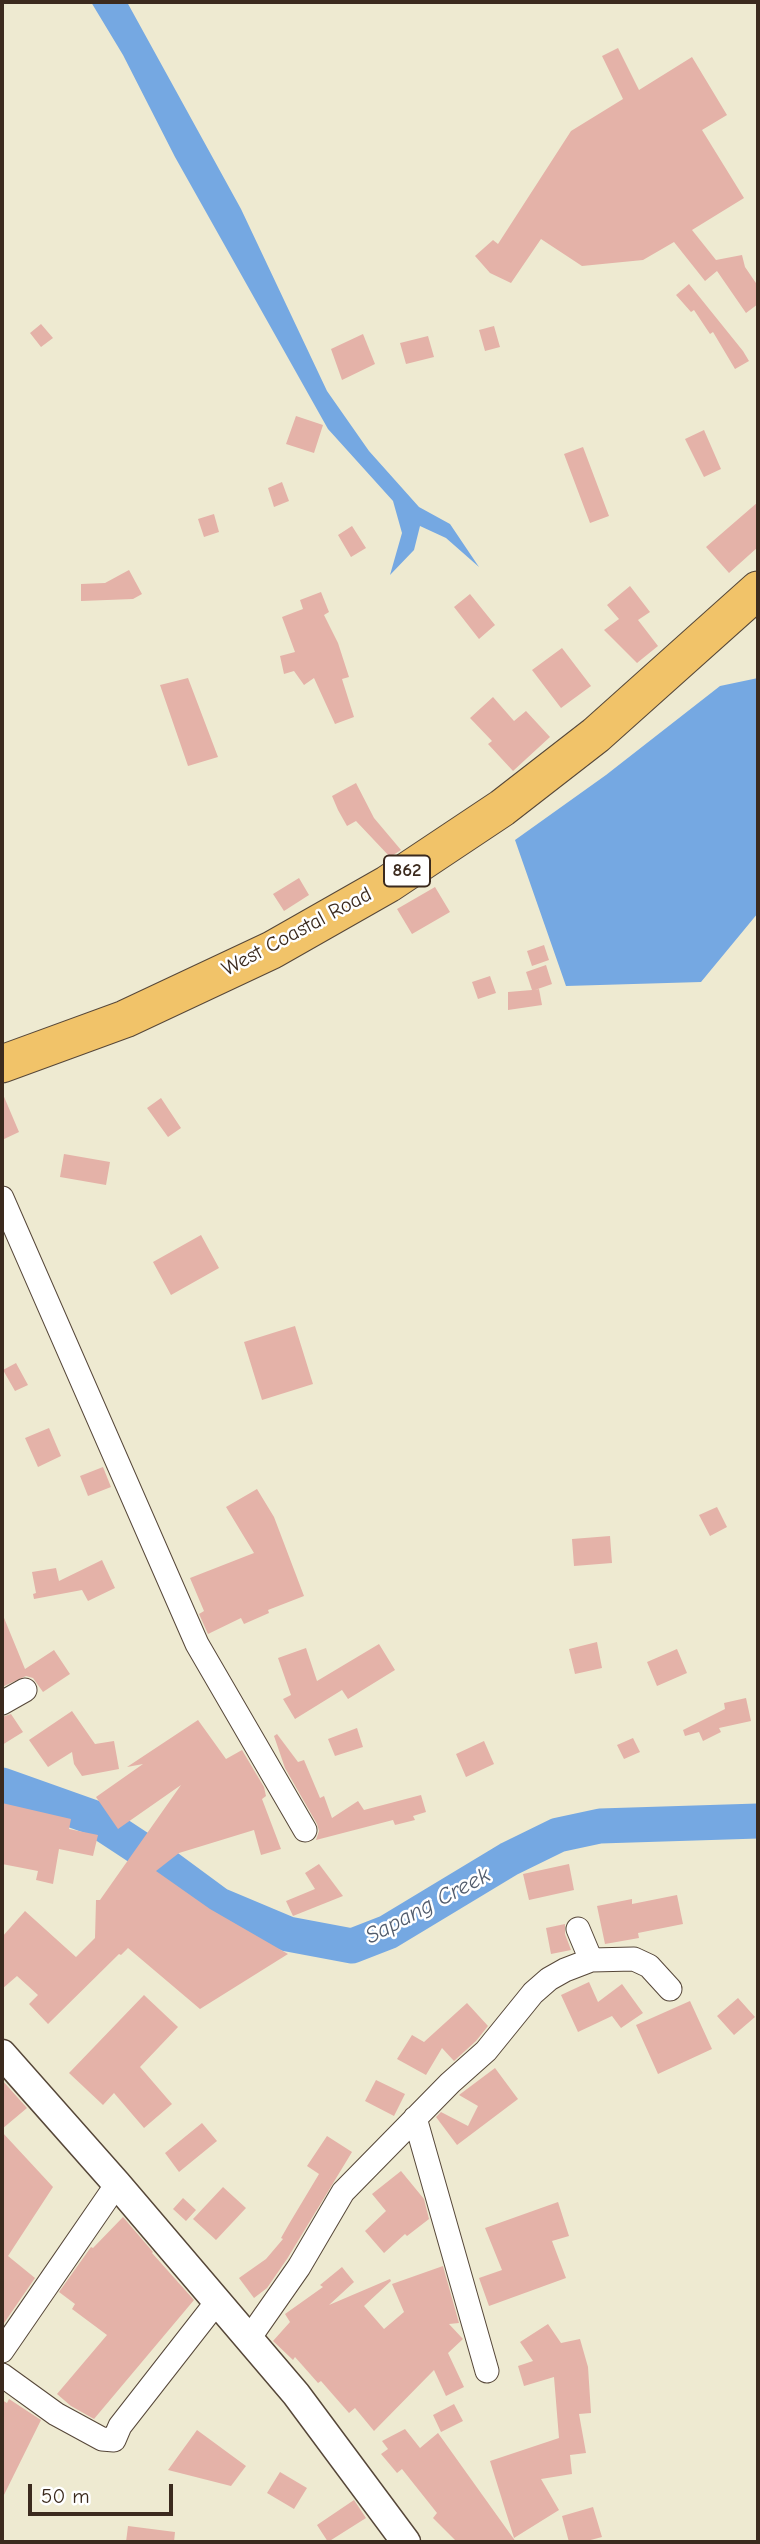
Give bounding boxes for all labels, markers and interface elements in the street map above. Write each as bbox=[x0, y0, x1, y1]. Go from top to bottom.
road number: 862 bbox=[384, 856, 430, 886]
street label: West Coastal Road bbox=[218, 882, 376, 982]
water label: Sapang Creek bbox=[361, 1861, 495, 1951]
scale bar bbox=[32, 2470, 177, 2514]
text: 50 m bbox=[41, 2484, 90, 2508]

